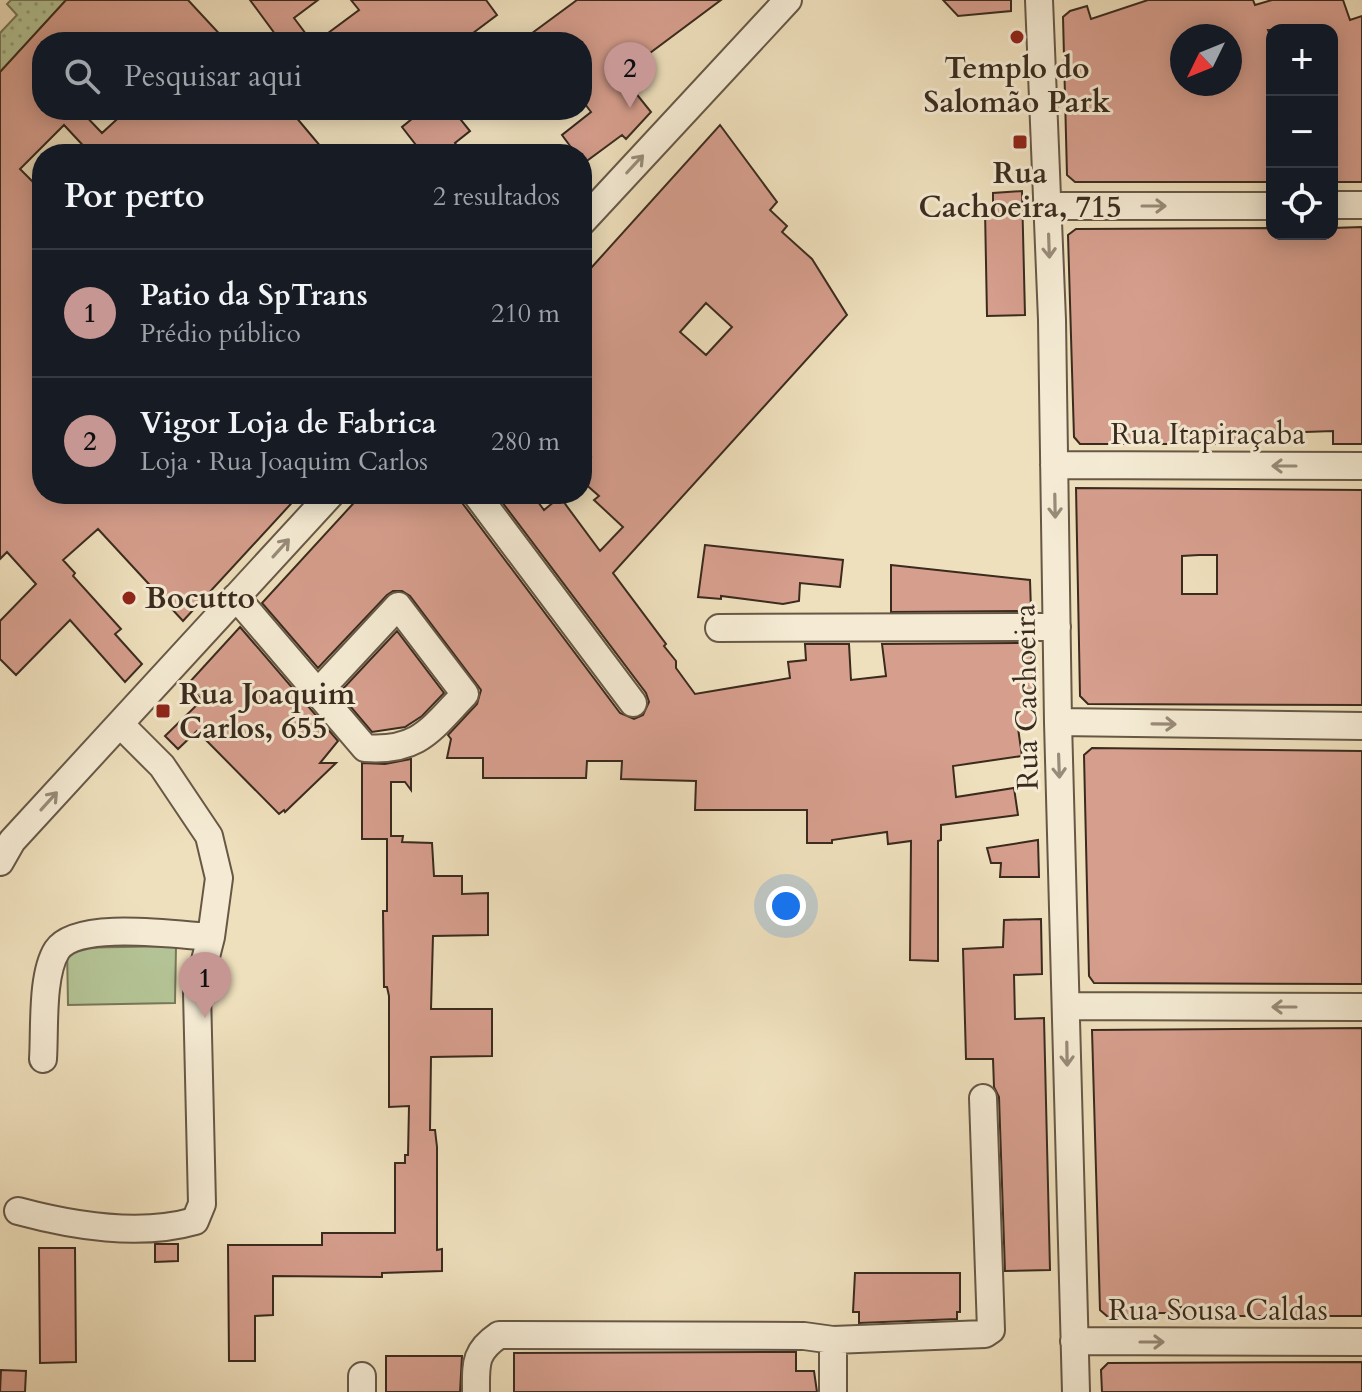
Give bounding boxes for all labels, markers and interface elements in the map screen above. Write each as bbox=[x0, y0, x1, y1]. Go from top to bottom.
north arrow bbox=[1170, 24, 1242, 96]
map controls bbox=[1266, 24, 1338, 240]
button: + bbox=[1266, 24, 1338, 96]
marker: Templo do Salomão Park bbox=[1008, 28, 1026, 46]
search box bbox=[32, 32, 592, 120]
pin: 2 bbox=[604, 42, 656, 108]
place label: Templo do Salomão Park bbox=[923, 48, 1111, 123]
icon: search bbox=[60, 54, 104, 98]
text: Pesquisar aqui bbox=[124, 56, 302, 97]
button: − bbox=[1266, 96, 1338, 168]
marker: Rua Cachoeira, 715 bbox=[1011, 133, 1029, 151]
place label: Rua Cachoeira, 715 bbox=[918, 153, 1122, 228]
one-way arrow bbox=[626, 155, 644, 175]
button: locate bbox=[1266, 168, 1338, 240]
text: Por perto bbox=[64, 173, 205, 219]
text: 2 resultados bbox=[433, 179, 560, 214]
one-way arrow bbox=[1140, 198, 1167, 214]
one-way arrow bbox=[1041, 232, 1057, 259]
text: Patio da SpTrans bbox=[140, 275, 368, 316]
text: 1 bbox=[83, 296, 97, 331]
text: 210 m bbox=[491, 296, 560, 331]
text: Prédio público bbox=[140, 316, 301, 351]
text: Vigor Loja de Fabrica bbox=[140, 403, 437, 444]
street label: Rua Itapiraçaba bbox=[1111, 414, 1306, 455]
text: 2 bbox=[83, 424, 97, 459]
text: 280 m bbox=[491, 424, 560, 459]
text: Loja · Rua Joaquim Carlos bbox=[140, 444, 428, 479]
one-way arrow bbox=[1271, 458, 1298, 474]
one-way arrow bbox=[1047, 492, 1063, 519]
one-way arrow bbox=[272, 538, 291, 558]
place label: Bocutto bbox=[145, 578, 255, 619]
marker: Bocutto bbox=[120, 589, 138, 607]
street label: Rua Cachoeira bbox=[1004, 603, 1049, 791]
place label: Rua Joaquim Carlos, 655 bbox=[179, 674, 356, 749]
marker: Rua Joaquim Carlos, 655 bbox=[154, 702, 172, 720]
one-way arrow bbox=[1150, 716, 1177, 731]
one-way arrow bbox=[1051, 752, 1067, 779]
one-way arrow bbox=[40, 792, 58, 812]
your location bbox=[766, 886, 806, 926]
pin: 1 bbox=[179, 952, 231, 1018]
one-way arrow bbox=[1271, 999, 1298, 1015]
one-way arrow bbox=[1059, 1040, 1075, 1067]
street label: Rua Sousa Caldas bbox=[1108, 1290, 1328, 1331]
one-way arrow bbox=[1138, 1334, 1165, 1350]

